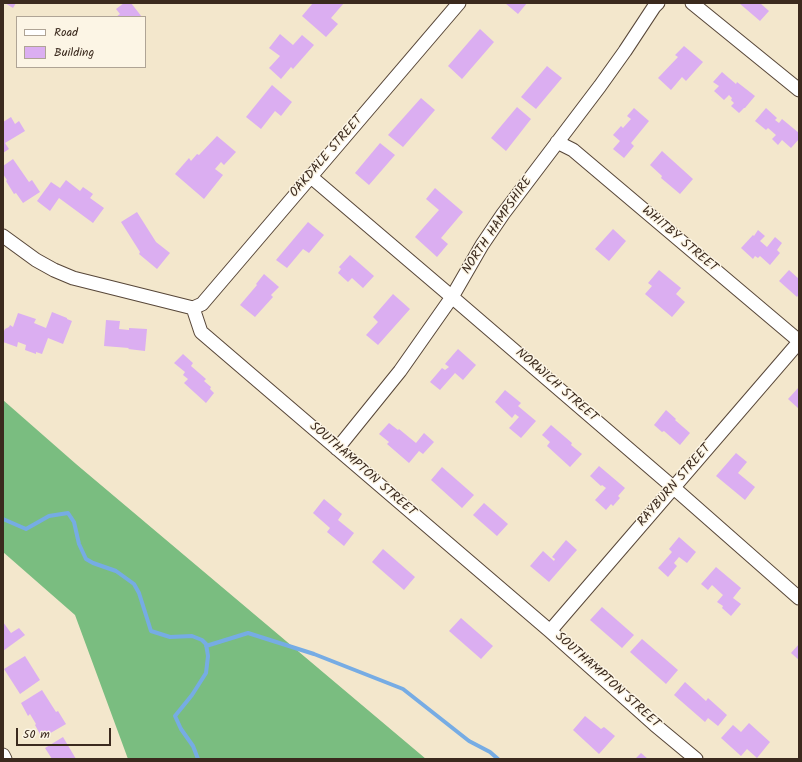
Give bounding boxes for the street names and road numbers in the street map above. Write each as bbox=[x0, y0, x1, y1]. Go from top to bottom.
street label: OAKDALE STREET bbox=[287, 113, 367, 201]
street label: NORTH HAMPSHIRE bbox=[460, 174, 536, 278]
street label: WHITBY STREET bbox=[638, 204, 720, 276]
street label: NORWICH STREET bbox=[512, 346, 600, 426]
street label: SOUTHAMPTON STREET bbox=[306, 419, 418, 521]
street label: RAYBURN STREET bbox=[635, 442, 715, 530]
street label: SOUTHAMPTON STREET bbox=[551, 630, 663, 732]

